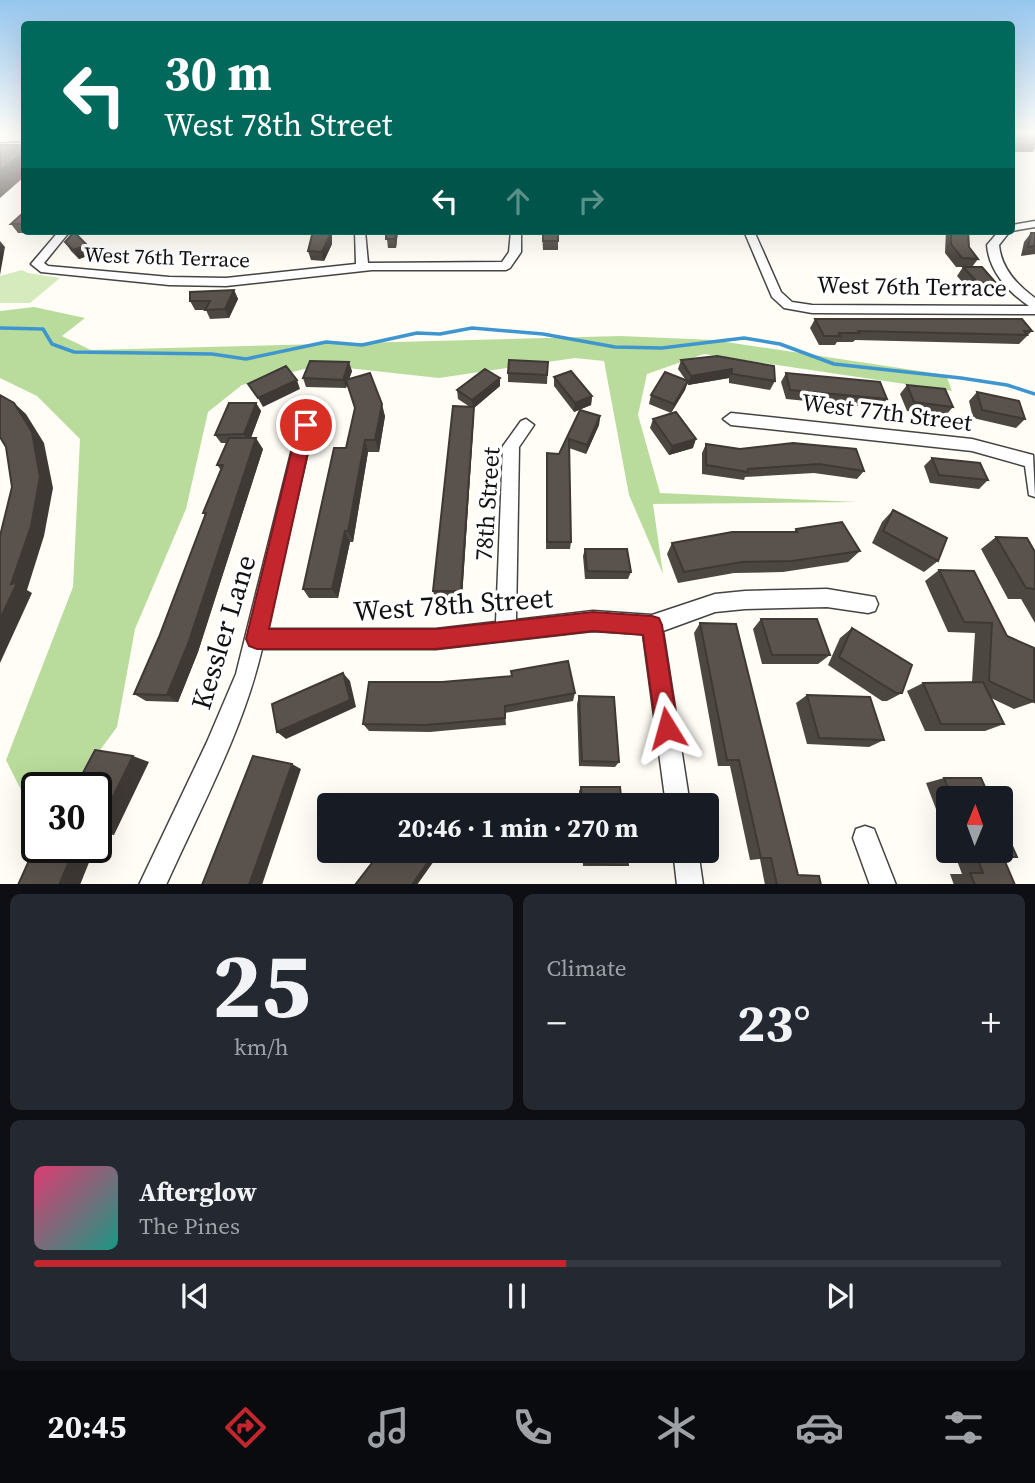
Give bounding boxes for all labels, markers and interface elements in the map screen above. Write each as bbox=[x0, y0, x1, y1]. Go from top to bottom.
text: 30 m bbox=[164, 39, 272, 106]
icon: left bbox=[49, 49, 140, 140]
text: West 78th Street bbox=[164, 103, 392, 147]
icon: left bbox=[426, 182, 464, 220]
icon: ahead bbox=[499, 182, 537, 220]
icon: right bbox=[572, 182, 610, 220]
street label: West 76th Terrace bbox=[83, 240, 251, 274]
street label: West 76th Terrace bbox=[817, 268, 1007, 304]
street label: West 77th Street bbox=[800, 385, 974, 439]
pin bbox=[276, 395, 336, 455]
icon: arrive bbox=[287, 406, 325, 444]
street label: 78th Street bbox=[467, 446, 507, 562]
street label: Kessler Lane bbox=[182, 550, 264, 714]
street label: West 78th Street bbox=[352, 578, 555, 630]
position arrow bbox=[630, 691, 704, 765]
speed limit sign: 30 bbox=[21, 772, 112, 863]
north arrow bbox=[936, 786, 1013, 863]
map controls bbox=[936, 786, 1013, 863]
text: 20:46 · 1 min · 270 m bbox=[398, 810, 638, 846]
text: 25 bbox=[212, 923, 311, 1047]
text: Climate bbox=[547, 952, 626, 984]
text: 23° bbox=[737, 987, 810, 1058]
text: − bbox=[547, 997, 567, 1049]
text: + bbox=[981, 997, 1001, 1049]
text: km/h bbox=[234, 1031, 289, 1063]
text: Afterglow bbox=[139, 1174, 257, 1210]
text: The Pines bbox=[139, 1210, 240, 1242]
icon: previous bbox=[176, 1277, 214, 1315]
icon: pause bbox=[498, 1277, 536, 1315]
icon: next bbox=[821, 1277, 859, 1315]
icon: directions bbox=[221, 1403, 270, 1452]
icon: music bbox=[364, 1403, 413, 1452]
icon: phone bbox=[508, 1403, 557, 1452]
icon: climate bbox=[652, 1403, 701, 1452]
icon: car bbox=[795, 1403, 844, 1452]
icon: filters bbox=[939, 1403, 988, 1452]
text: 20:45 bbox=[47, 1405, 126, 1449]

